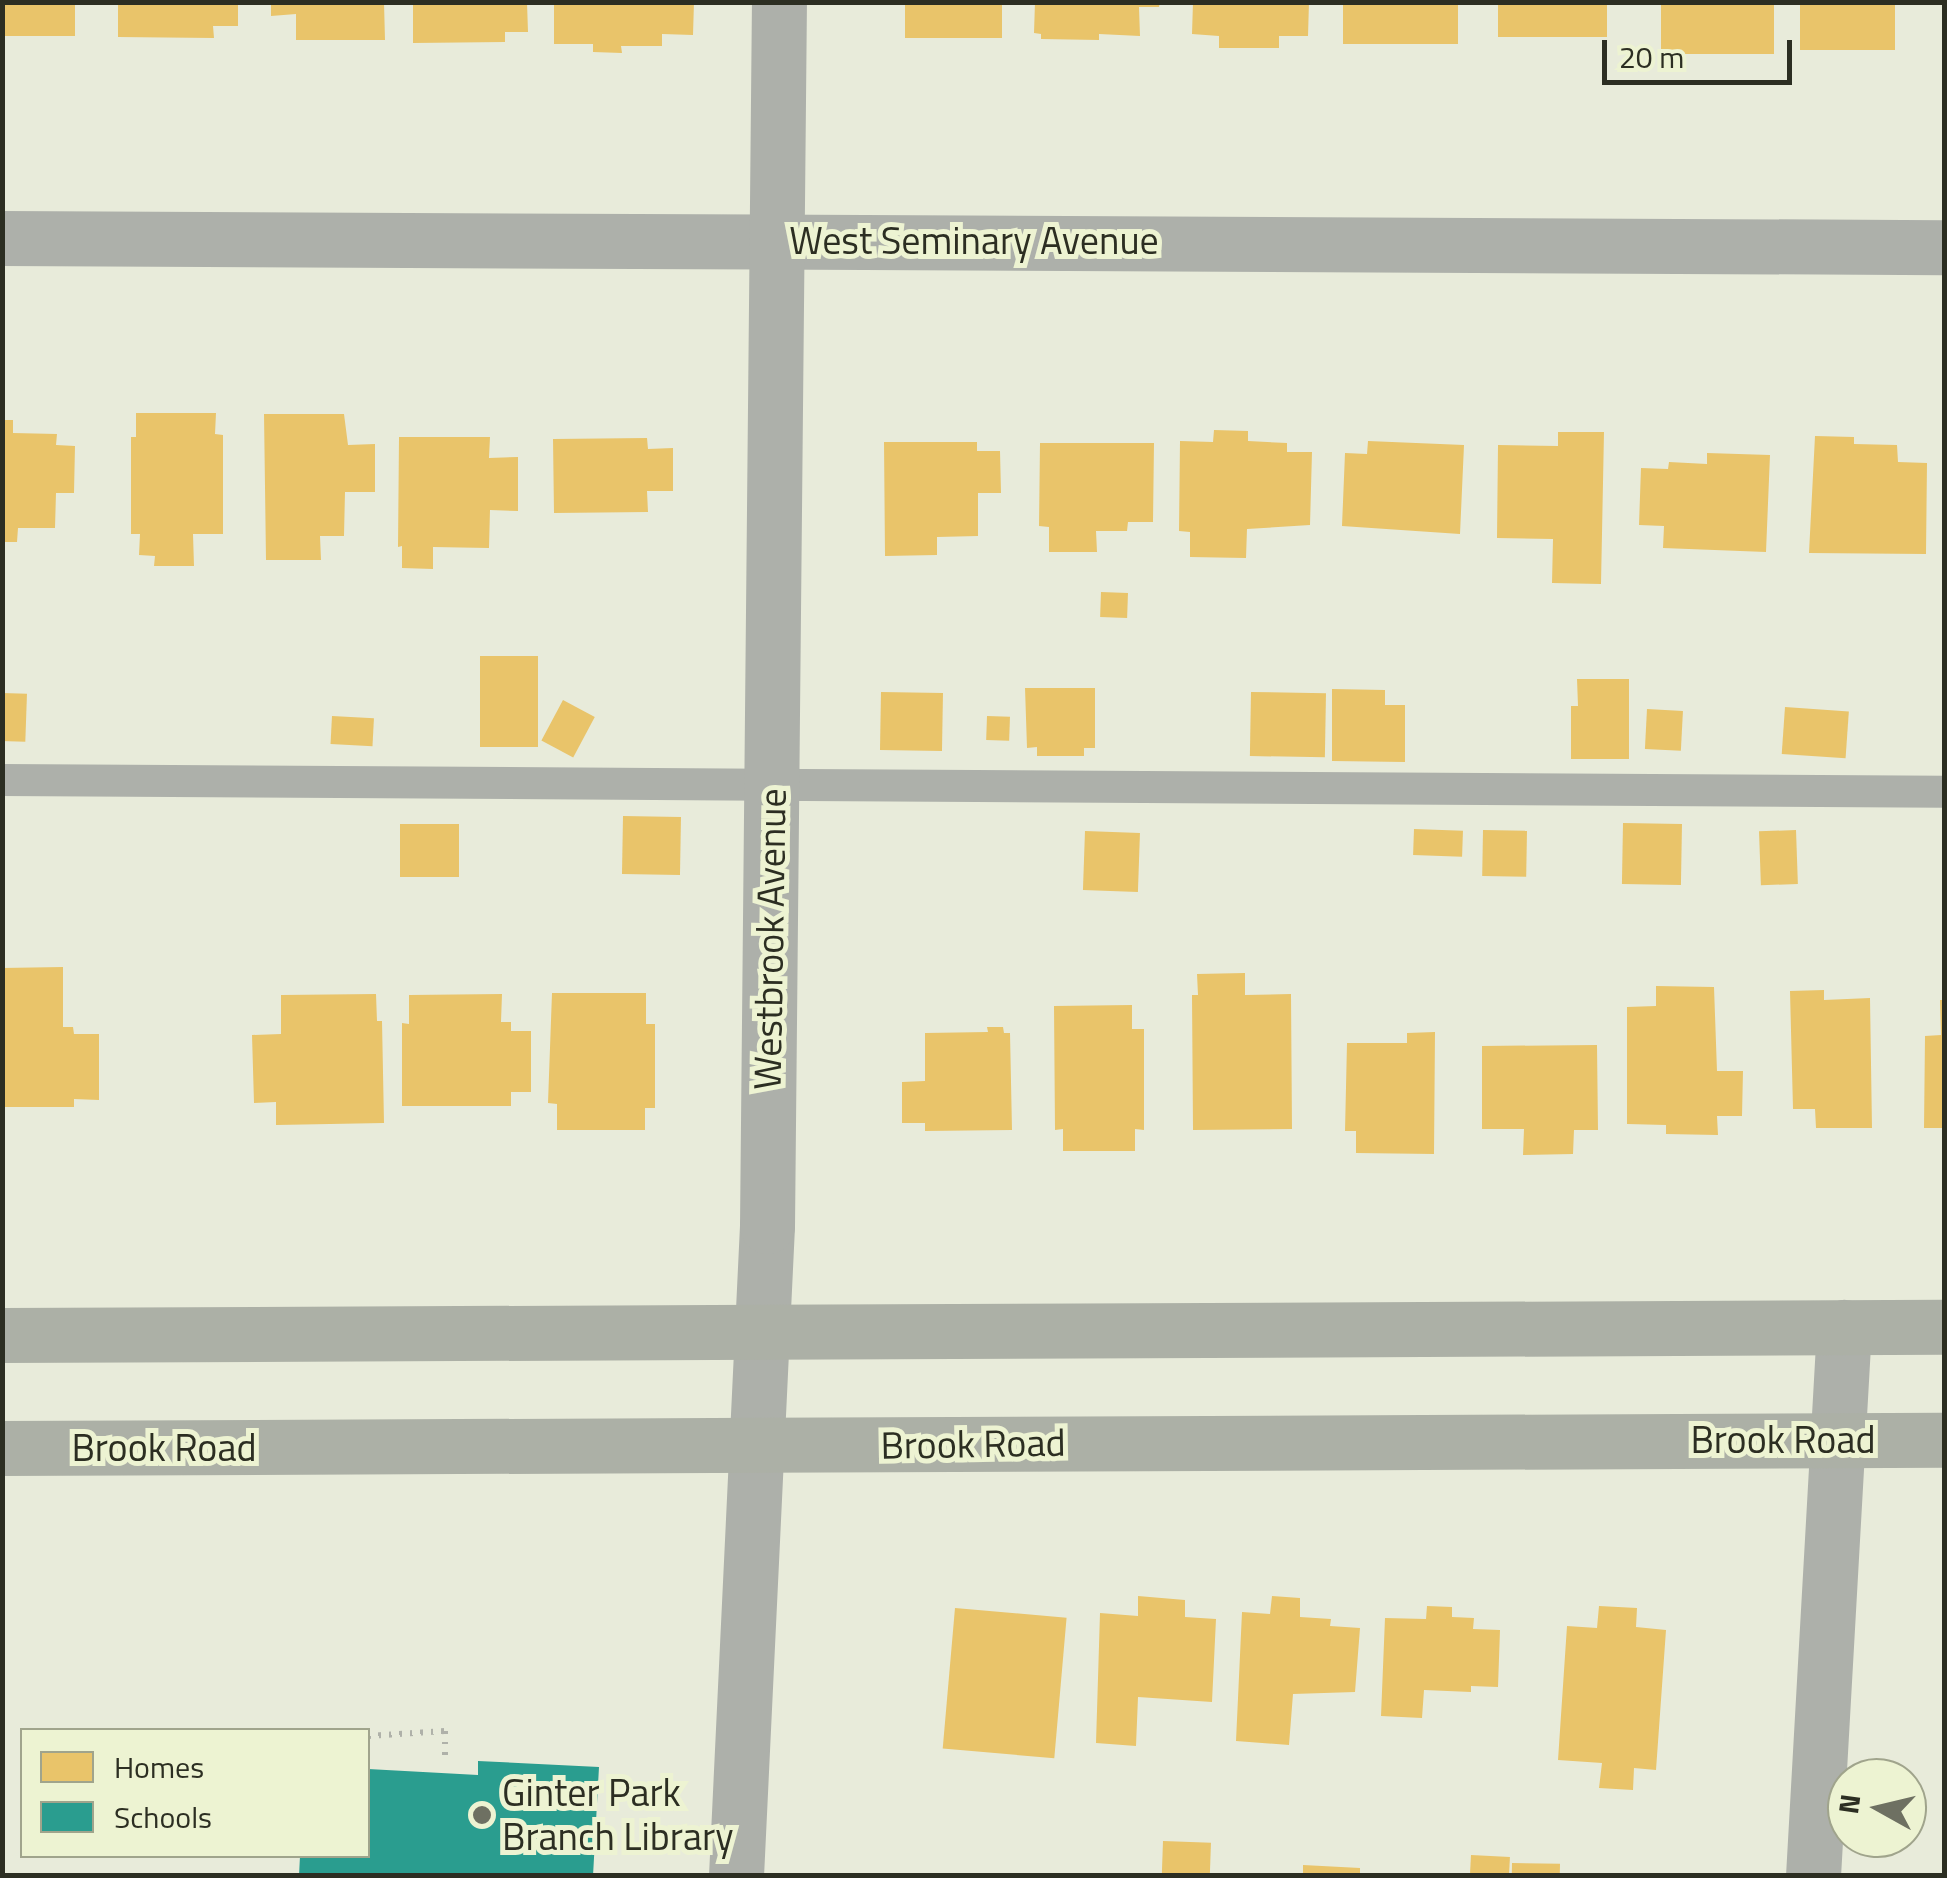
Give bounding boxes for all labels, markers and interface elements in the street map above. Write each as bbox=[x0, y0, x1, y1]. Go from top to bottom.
scale bar bbox=[1607, 20, 1797, 82]
text: 20 m bbox=[1619, 34, 1684, 80]
street label: West Seminary Avenue bbox=[789, 218, 1159, 264]
street label: Westbrook Avenue bbox=[745, 788, 795, 1090]
street label: Brook Road bbox=[1690, 1417, 1876, 1463]
street label: Brook Road bbox=[880, 1420, 1066, 1468]
street label: Brook Road bbox=[71, 1425, 257, 1471]
legend bbox=[20, 1728, 370, 1858]
text: Homes bbox=[114, 1744, 204, 1790]
north arrow bbox=[1827, 1758, 1927, 1858]
place label: Ginter Park Branch Library bbox=[502, 1770, 734, 1860]
text: N bbox=[1826, 1791, 1871, 1817]
text: Schools bbox=[114, 1794, 212, 1840]
marker: Ginter Park Branch Library bbox=[471, 1804, 493, 1826]

